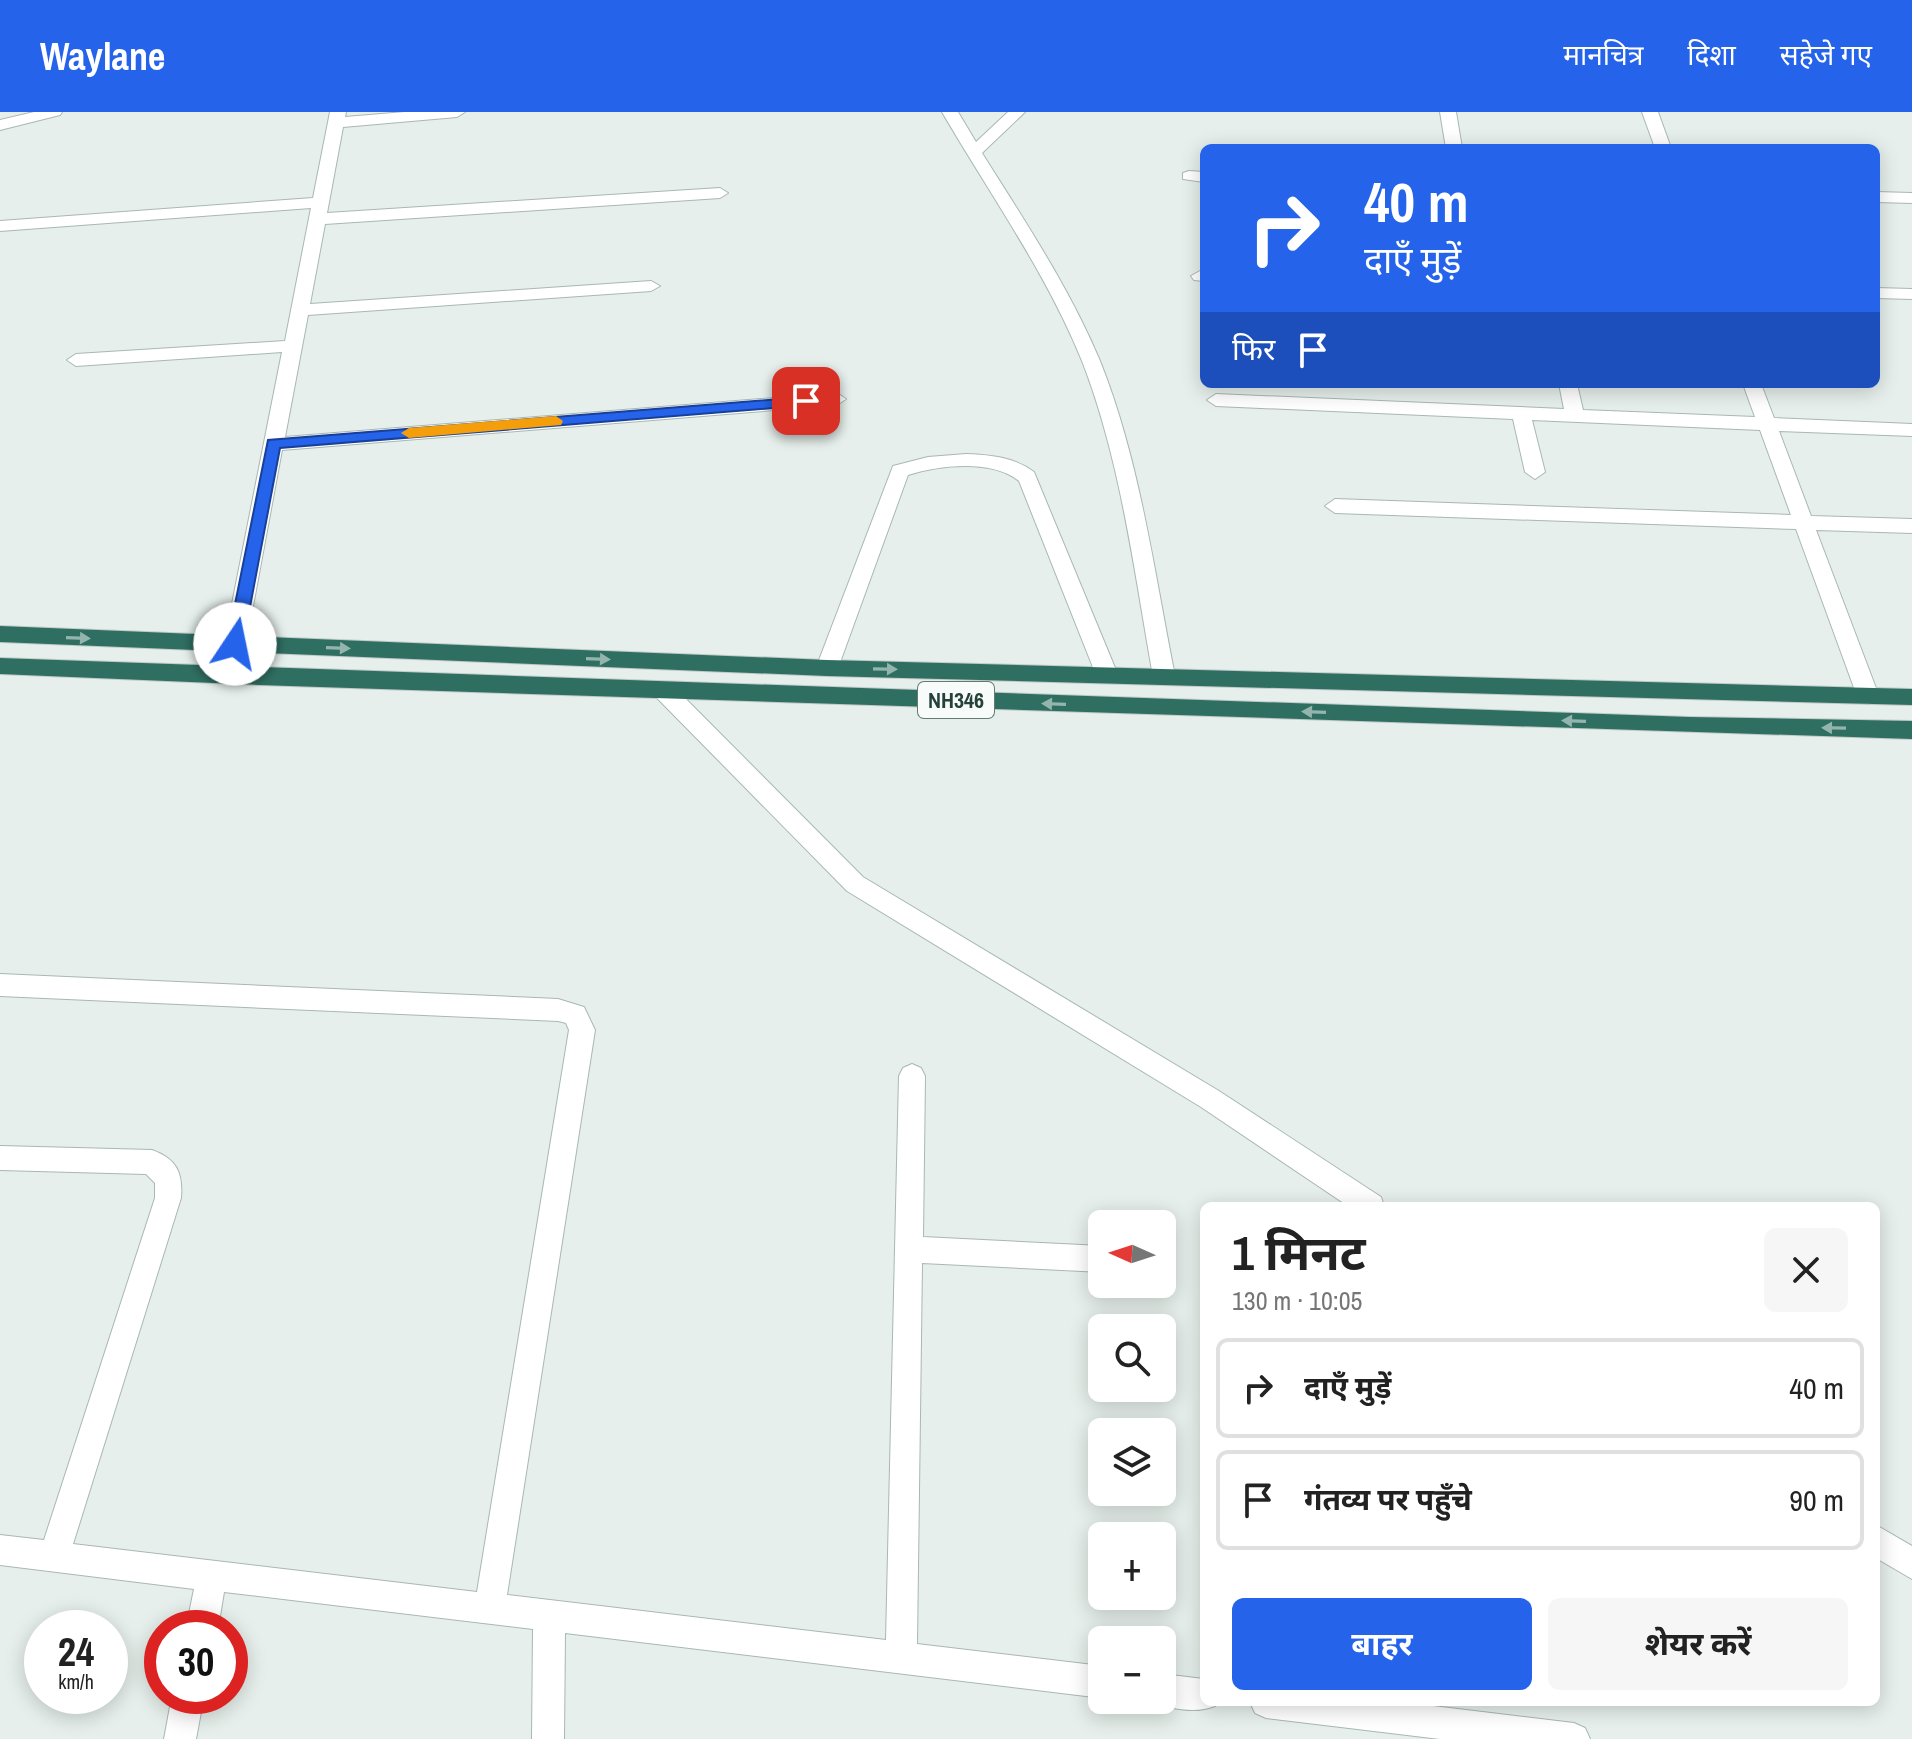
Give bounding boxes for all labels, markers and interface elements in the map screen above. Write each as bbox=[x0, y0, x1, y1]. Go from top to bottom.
text: Waylane bbox=[40, 31, 165, 82]
text: मानचित्र bbox=[1563, 36, 1643, 74]
text: दिशा bbox=[1687, 36, 1736, 74]
text: सहेजे गए bbox=[1780, 36, 1872, 74]
text: 40 m bbox=[1364, 164, 1469, 239]
icon: right bbox=[1232, 176, 1336, 280]
text: दाएँ मुड़ें bbox=[1364, 236, 1461, 284]
icon: arrive bbox=[1291, 328, 1335, 372]
text: फिर bbox=[1232, 329, 1275, 369]
pin bbox=[772, 367, 840, 435]
icon: arrive bbox=[784, 379, 828, 423]
position arrow bbox=[193, 602, 277, 686]
one-way arrow bbox=[66, 631, 91, 644]
one-way arrow bbox=[326, 642, 351, 655]
one-way arrow bbox=[585, 652, 611, 665]
one-way arrow bbox=[873, 663, 898, 676]
road number: NH346 bbox=[918, 682, 994, 718]
one-way arrow bbox=[1041, 697, 1066, 710]
one-way arrow bbox=[1301, 706, 1326, 719]
one-way arrow bbox=[1561, 715, 1586, 728]
one-way arrow bbox=[1821, 722, 1846, 734]
north arrow bbox=[1088, 1210, 1176, 1298]
map controls bbox=[1088, 1210, 1176, 1714]
text: 1 मिनट bbox=[1232, 1220, 1366, 1285]
button: close bbox=[1764, 1228, 1848, 1312]
text: 130 m · 10:05 bbox=[1232, 1283, 1362, 1318]
button: search bbox=[1088, 1314, 1176, 1402]
icon: right bbox=[1236, 1366, 1280, 1410]
text: दाएँ मुड़ें bbox=[1304, 1367, 1391, 1407]
text: 40 m bbox=[1789, 1368, 1844, 1408]
button: layers bbox=[1088, 1418, 1176, 1506]
icon: arrive bbox=[1236, 1478, 1280, 1522]
text: गंतव्य पर पहुँचे bbox=[1304, 1479, 1472, 1519]
text: 90 m bbox=[1789, 1480, 1844, 1520]
button: + bbox=[1088, 1522, 1176, 1610]
button: बाहर bbox=[1232, 1598, 1532, 1690]
button: शेयर करें bbox=[1548, 1598, 1848, 1690]
speed limit sign: 30 bbox=[144, 1610, 248, 1714]
text: 24 bbox=[58, 1625, 94, 1678]
button: − bbox=[1088, 1626, 1176, 1714]
text: km/h bbox=[58, 1668, 94, 1695]

